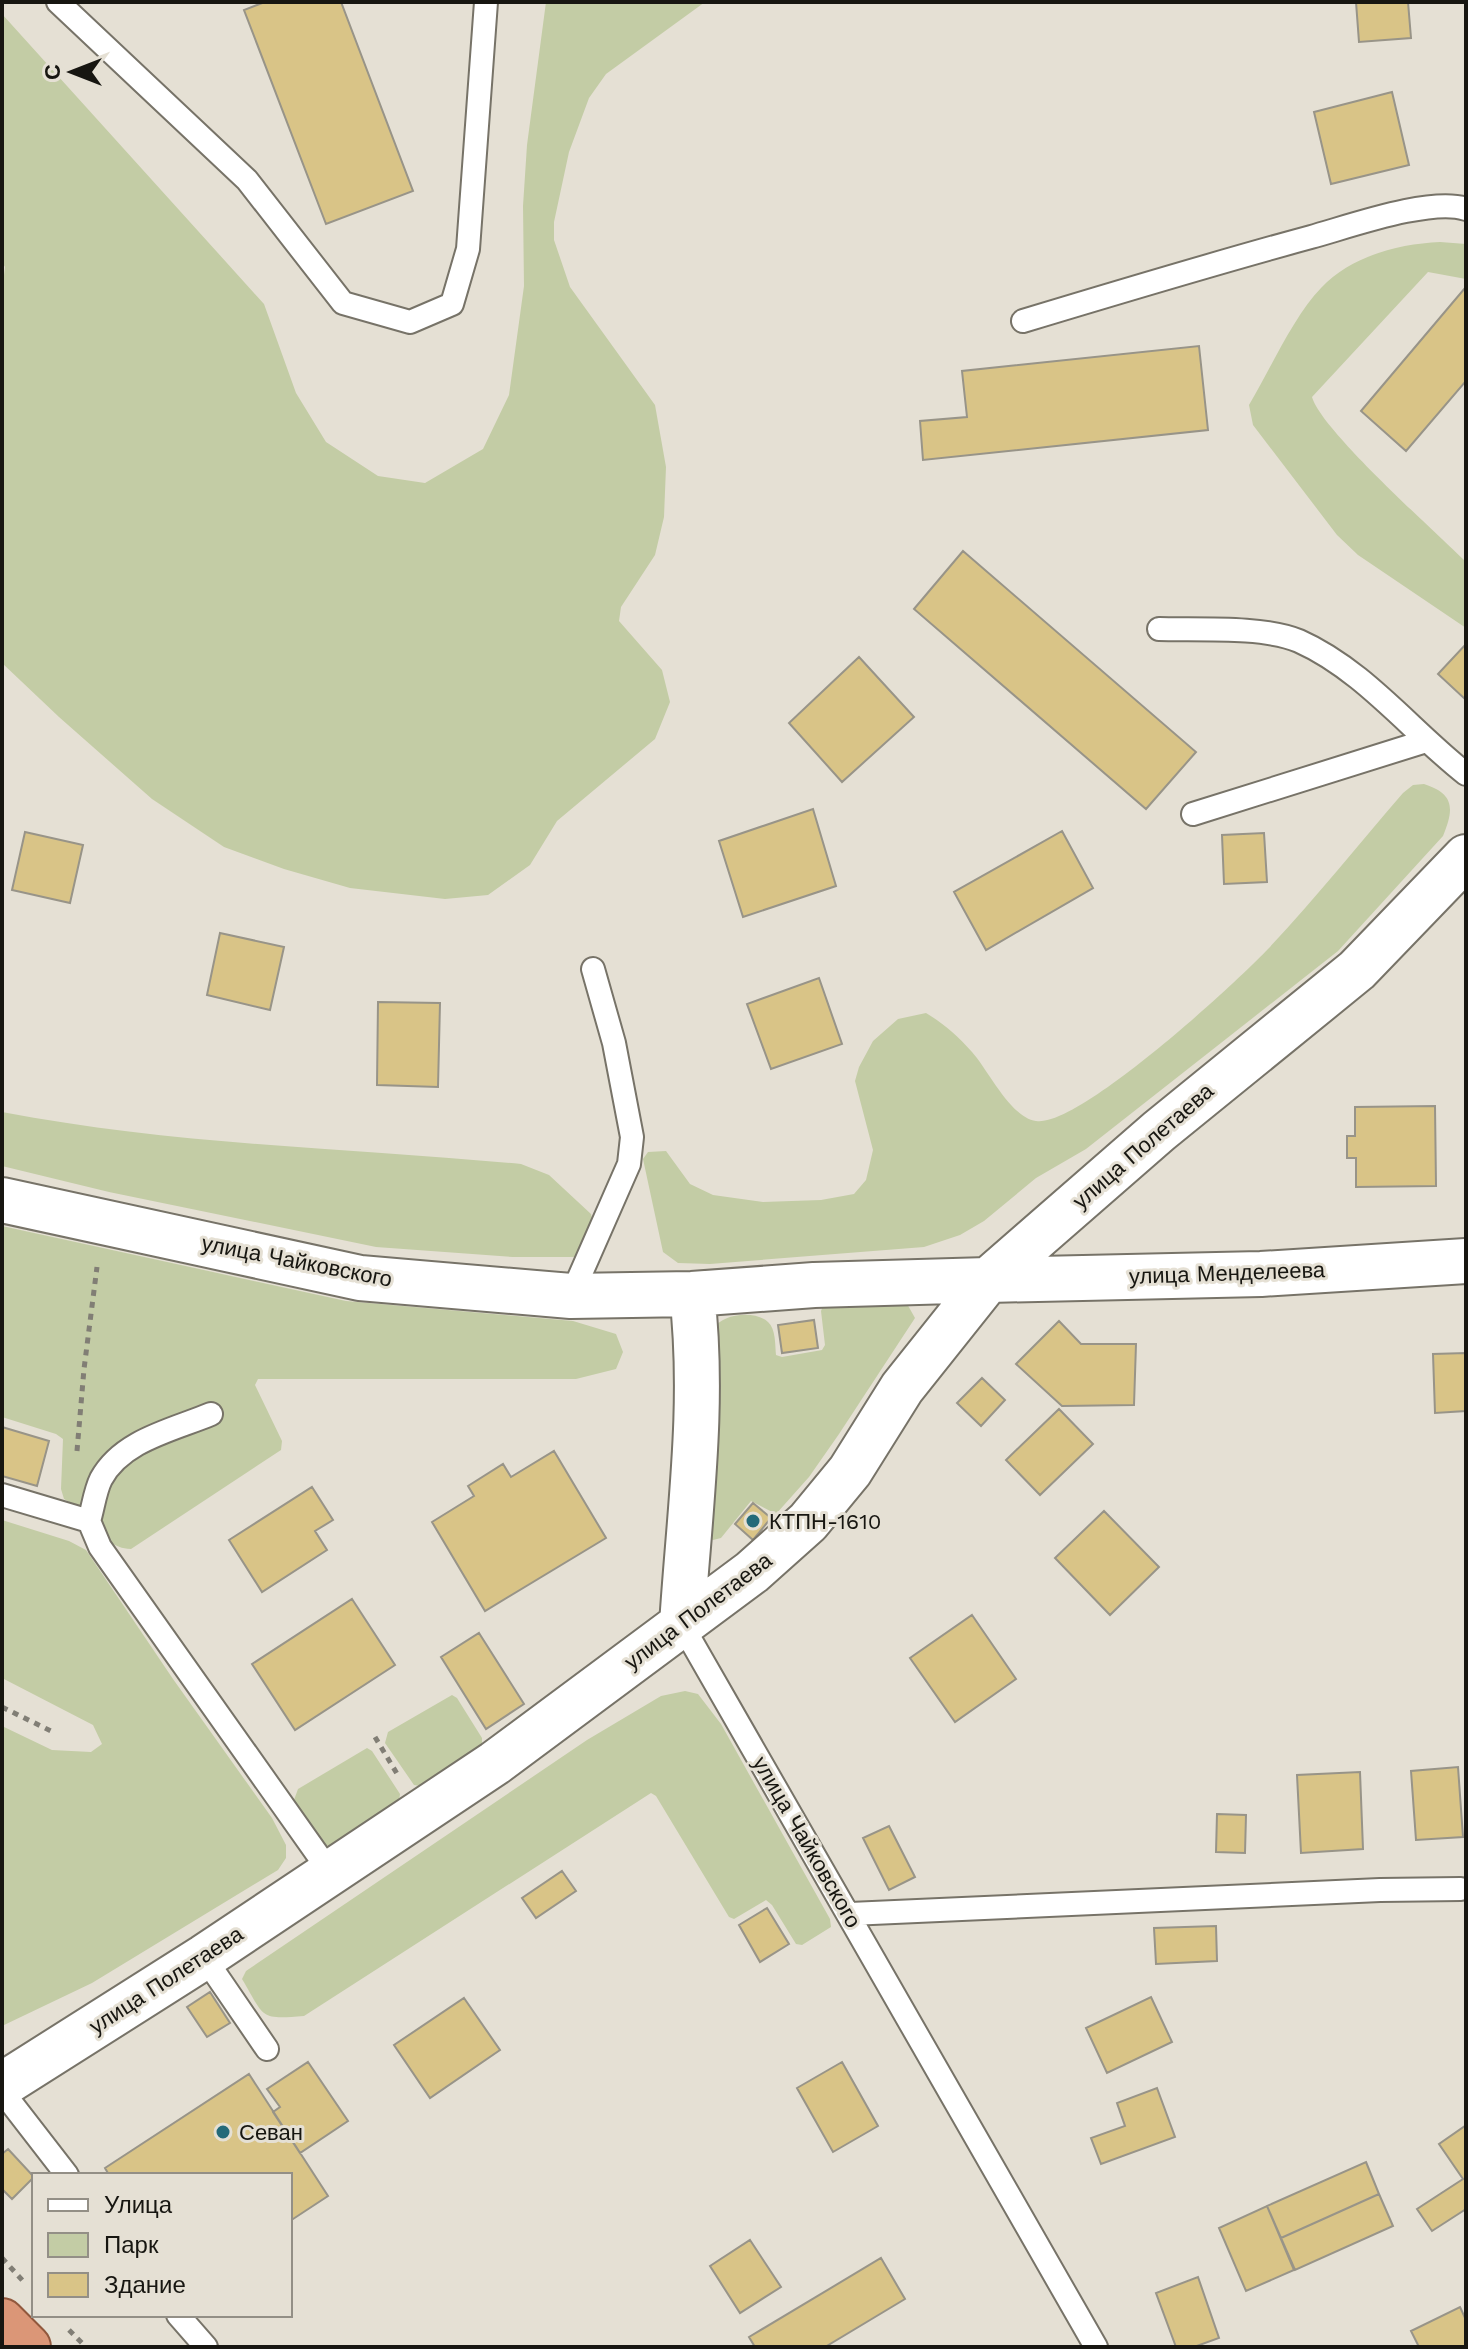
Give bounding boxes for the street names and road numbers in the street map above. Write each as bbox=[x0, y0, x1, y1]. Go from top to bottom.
street label: улица Полетаева bbox=[1068, 1078, 1219, 1214]
street label: улица Чайковского bbox=[200, 1230, 394, 1292]
street label: улица Менделеева bbox=[1128, 1257, 1326, 1289]
street label: улица Полетаева bbox=[619, 1547, 777, 1675]
street label: улица Чайковского bbox=[748, 1752, 866, 1932]
street label: улица Полетаева bbox=[85, 1921, 248, 2039]

